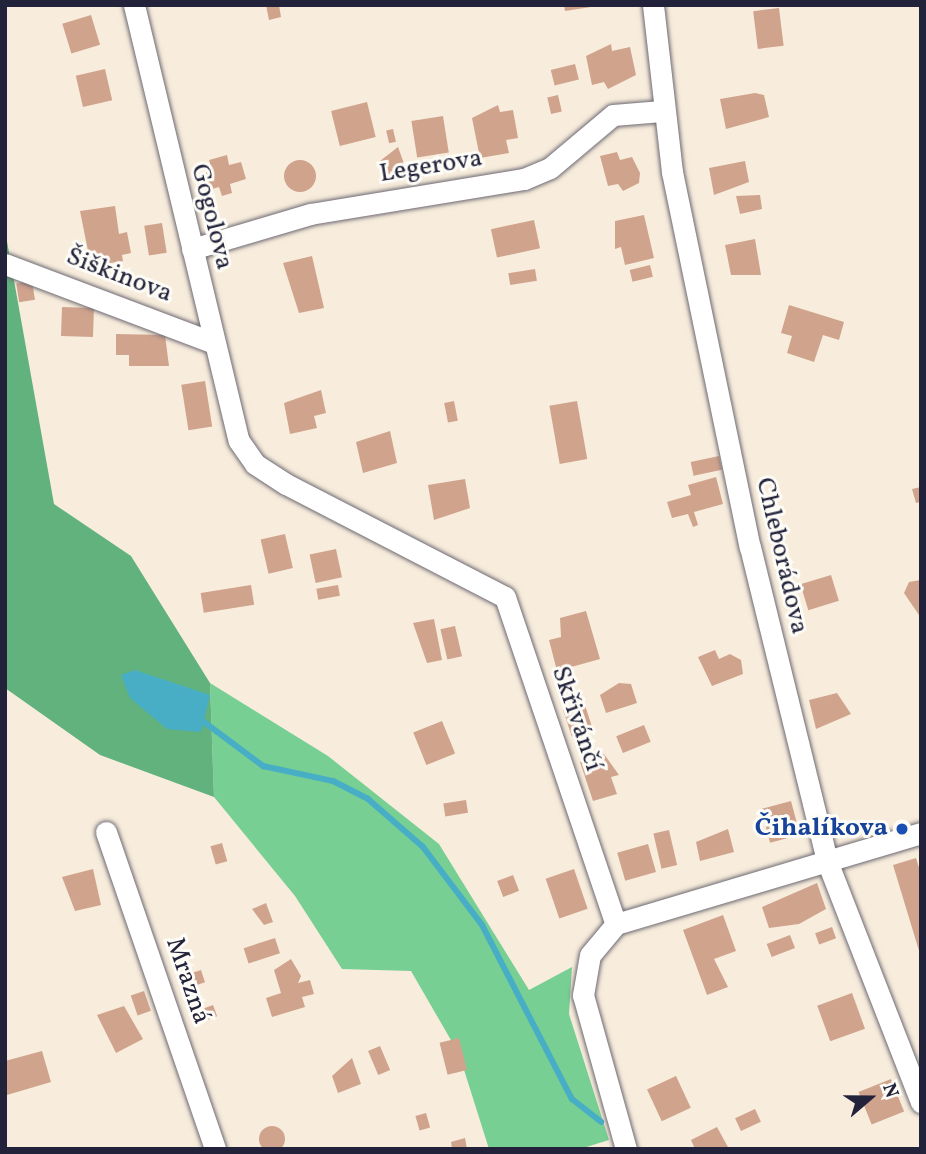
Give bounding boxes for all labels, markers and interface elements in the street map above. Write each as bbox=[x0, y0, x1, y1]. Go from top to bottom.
street label: Legerova bbox=[377, 143, 485, 191]
street label: Gogolova bbox=[183, 161, 239, 273]
street label: Šiškinova bbox=[62, 242, 176, 310]
street label: Chleborádova bbox=[748, 475, 814, 637]
street label: Skřivánčí bbox=[544, 662, 608, 776]
place label: Čihalíkova bbox=[755, 813, 888, 845]
marker: Čihalíkova bbox=[894, 821, 910, 837]
street label: Mrazná bbox=[158, 934, 216, 1028]
north arrow bbox=[835, 1063, 905, 1133]
text: N bbox=[875, 1080, 904, 1102]

